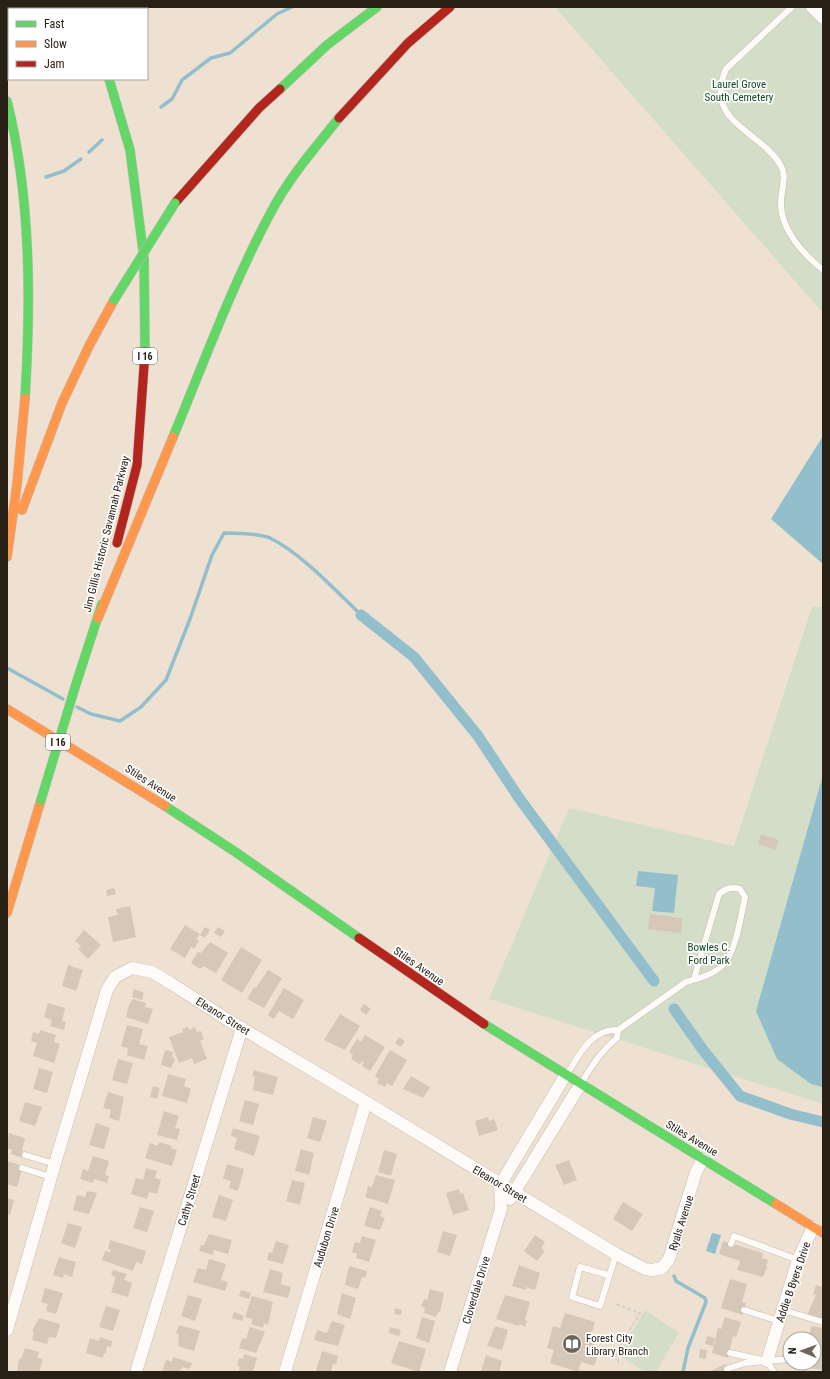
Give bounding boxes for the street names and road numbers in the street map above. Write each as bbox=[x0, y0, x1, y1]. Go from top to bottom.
road number: I 16 bbox=[133, 348, 157, 364]
street label: Jim Gillis Historic Savannah Parkway bbox=[81, 454, 132, 614]
road number: I 16 bbox=[46, 734, 70, 750]
street label: Stiles Avenue bbox=[123, 762, 179, 805]
street label: Stiles Avenue bbox=[391, 944, 446, 988]
street label: Eleanor Street bbox=[193, 995, 252, 1038]
street label: Stiles Avenue bbox=[663, 1118, 720, 1159]
street label: Eleanor Street bbox=[470, 1163, 529, 1206]
street label: Cathy Street bbox=[176, 1173, 203, 1227]
street label: Ryals Avenue bbox=[666, 1194, 697, 1252]
street label: Audubon Drive bbox=[311, 1205, 342, 1269]
street label: Addie B Byers Drive bbox=[774, 1240, 813, 1324]
street label: Cloverdale Drive bbox=[460, 1255, 493, 1326]

